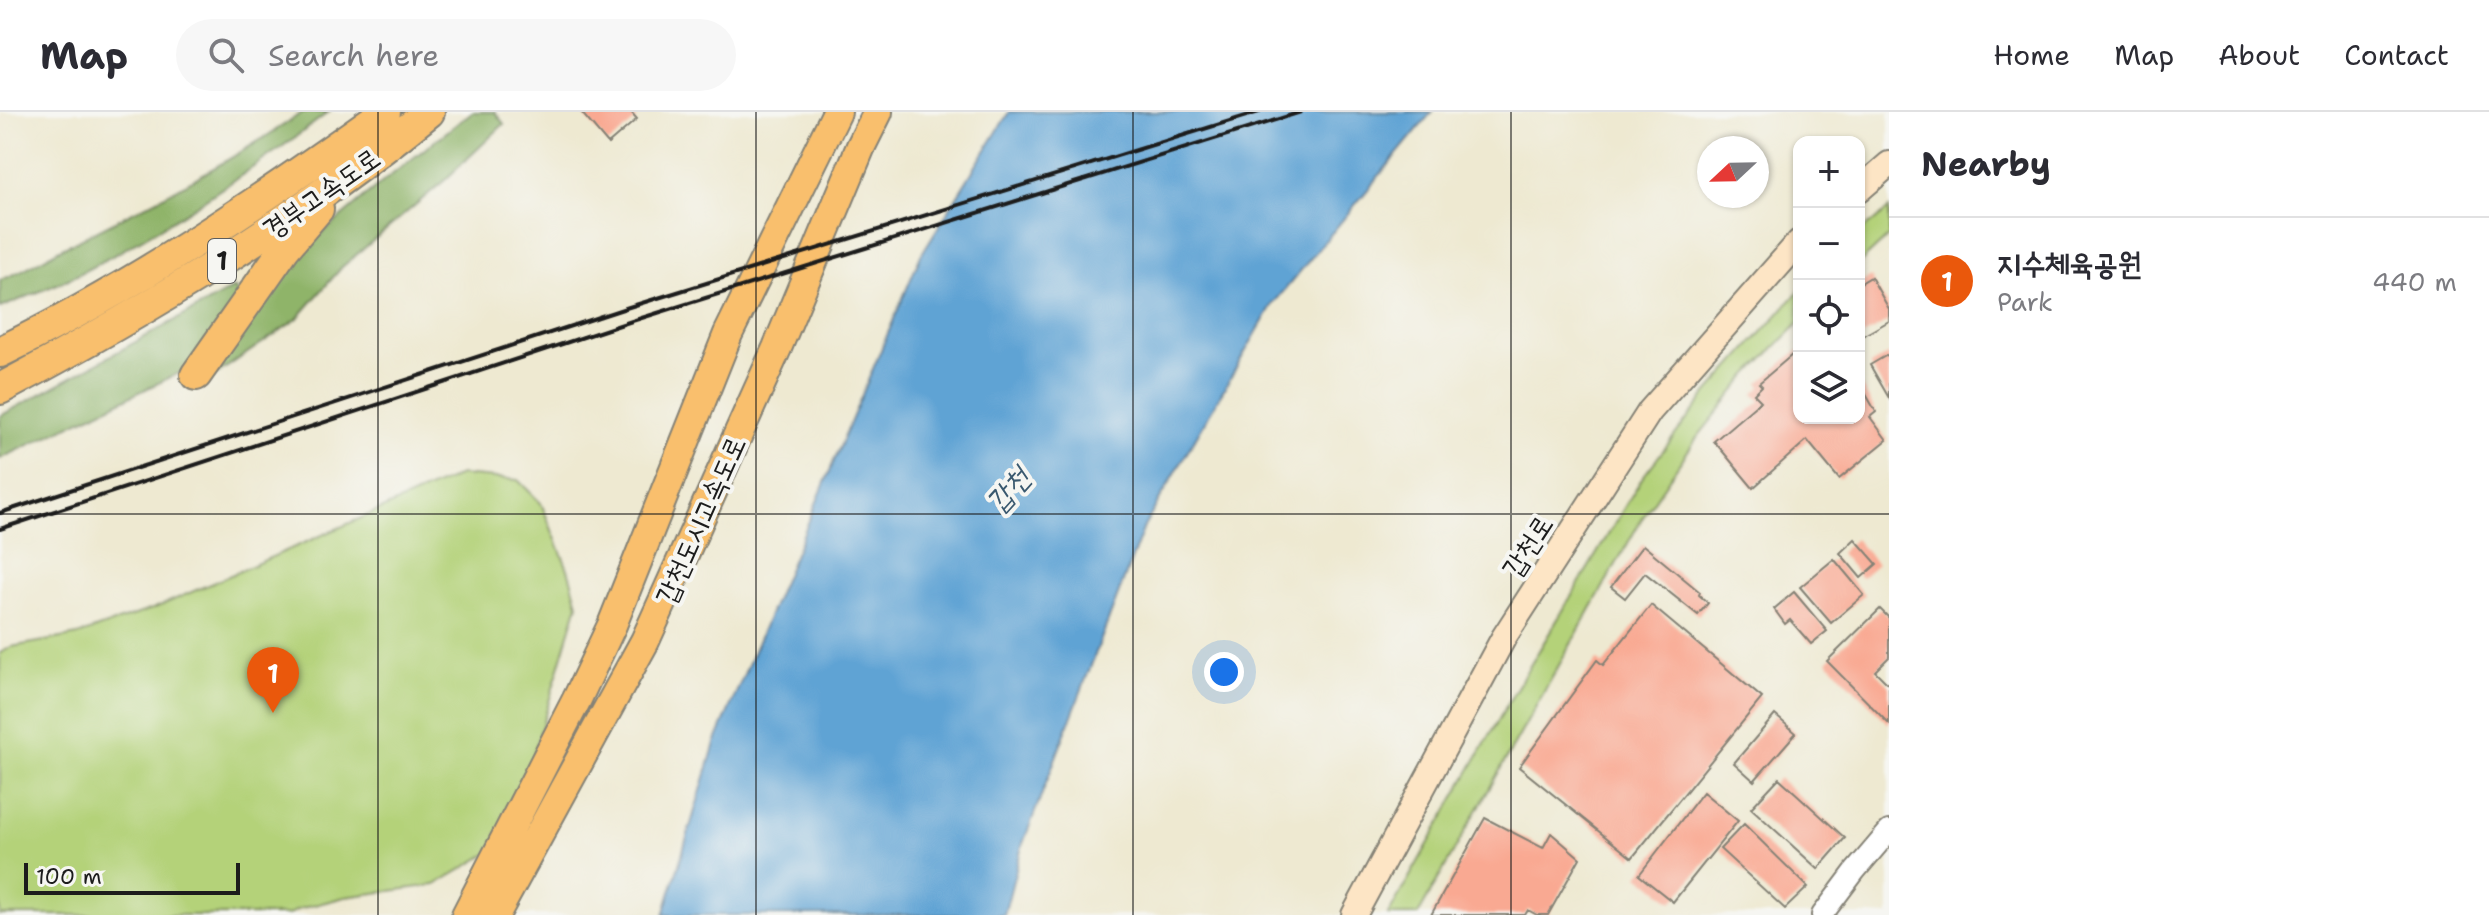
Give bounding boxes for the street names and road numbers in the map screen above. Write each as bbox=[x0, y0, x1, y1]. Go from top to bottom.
street label: 경부고속도로 bbox=[255, 139, 387, 247]
road number: 1 bbox=[208, 239, 236, 283]
street label: 갑천도시고속도로 bbox=[646, 430, 754, 610]
street label: 갑천로 bbox=[1493, 507, 1561, 585]

